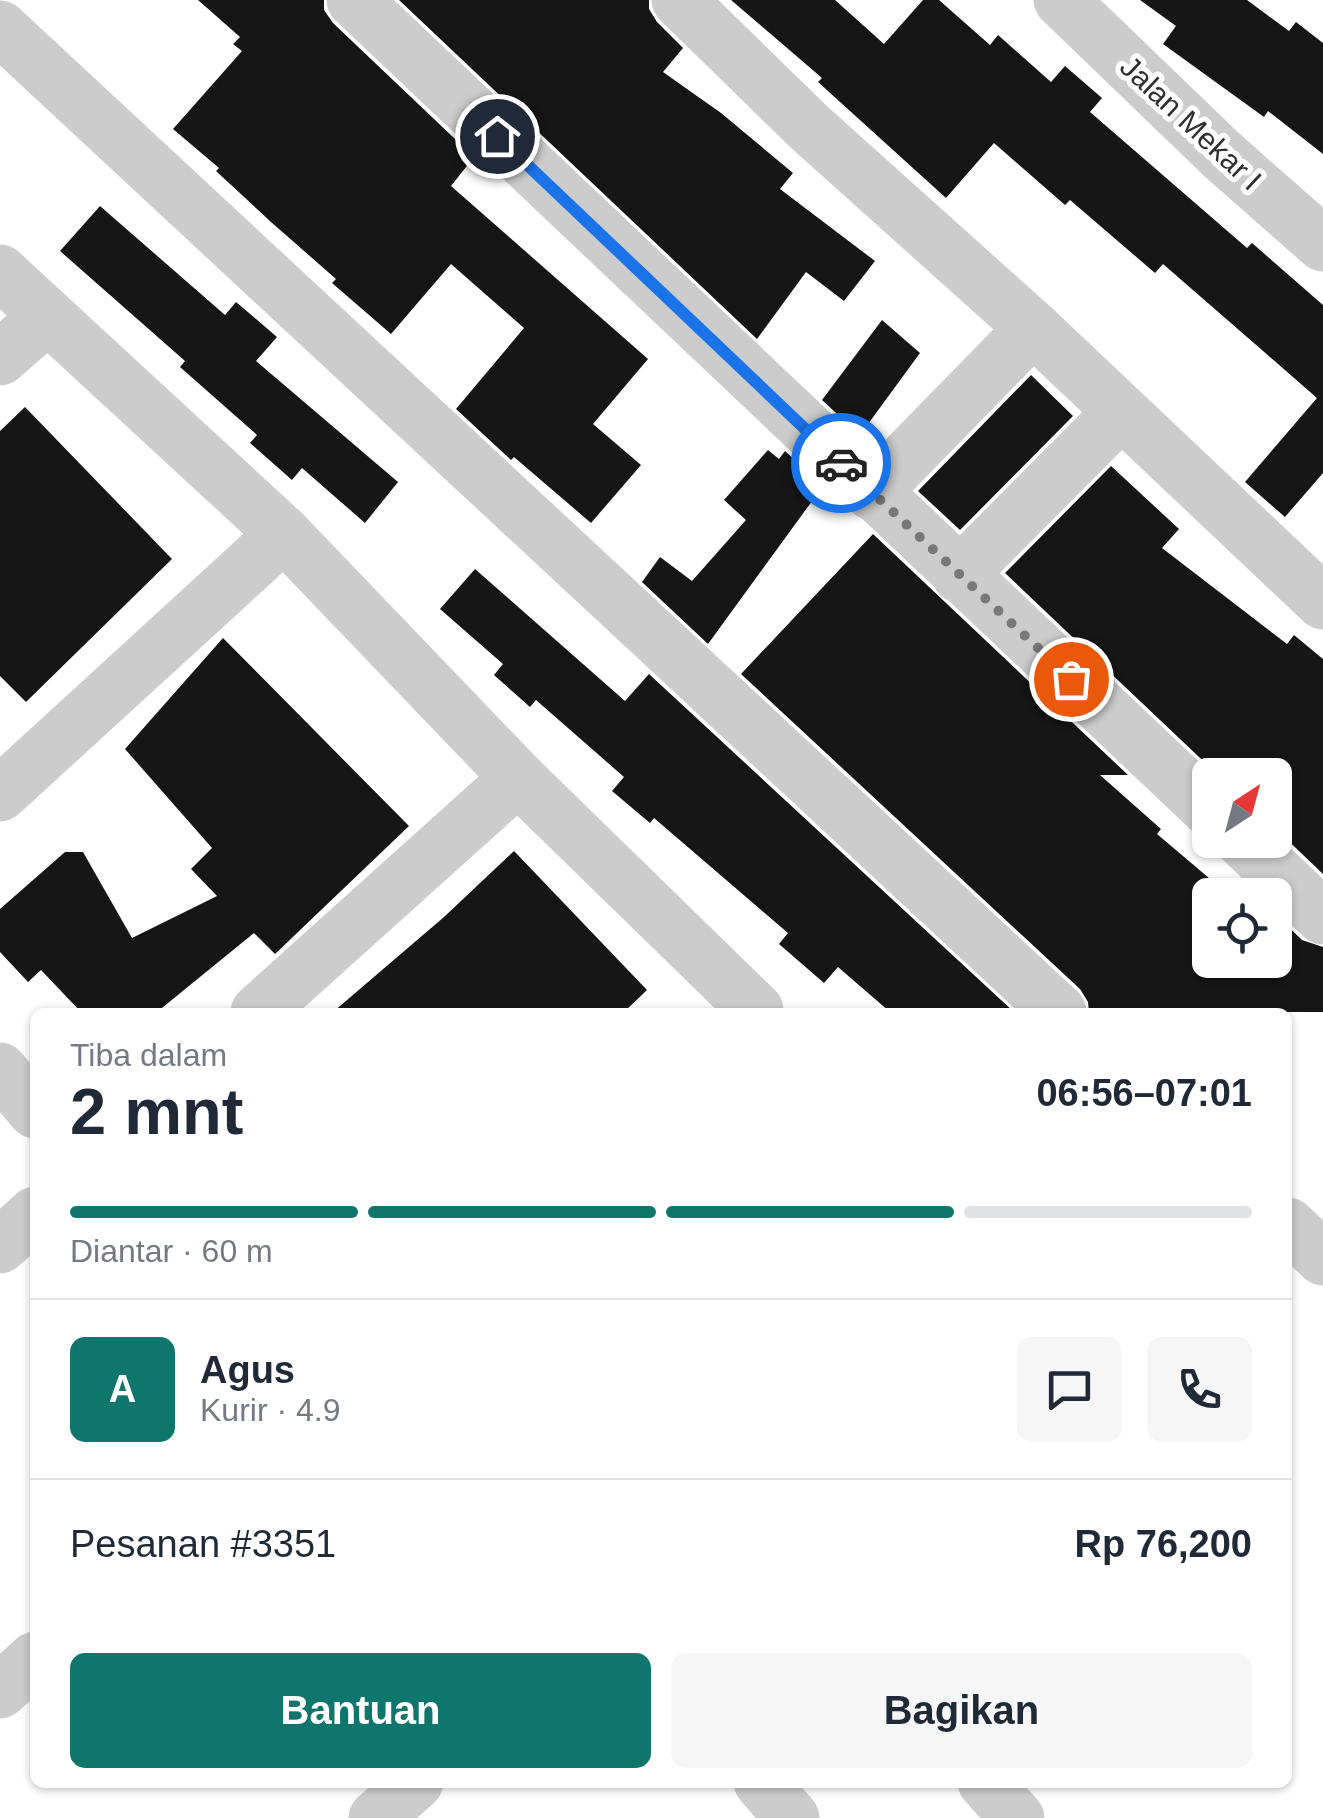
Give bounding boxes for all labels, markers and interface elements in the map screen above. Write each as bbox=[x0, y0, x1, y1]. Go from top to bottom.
street label: Jalan Mekar I bbox=[1114, 50, 1268, 196]
pin bbox=[455, 94, 540, 179]
icon: home bbox=[470, 109, 525, 164]
courier bbox=[791, 413, 891, 513]
icon: car bbox=[814, 436, 869, 491]
pin bbox=[1029, 637, 1114, 722]
icon: bag bbox=[1044, 652, 1099, 707]
north arrow bbox=[1192, 758, 1292, 858]
map controls bbox=[1192, 758, 1292, 978]
button: locate bbox=[1192, 878, 1292, 978]
text: Tiba dalam bbox=[70, 1037, 227, 1073]
text: 06:56–07:01 bbox=[1036, 1072, 1252, 1114]
text: 2 mnt bbox=[70, 1075, 243, 1148]
text: Diantar · 60 m bbox=[70, 1233, 273, 1269]
button: chat bbox=[1017, 1337, 1122, 1442]
button: phone bbox=[1147, 1337, 1252, 1442]
text: Agus bbox=[200, 1349, 295, 1391]
text: A bbox=[109, 1368, 136, 1410]
text: Kurir · 4.9 bbox=[200, 1392, 340, 1428]
text: Pesanan #3351 bbox=[70, 1523, 336, 1565]
text: Rp 76,200 bbox=[1075, 1523, 1252, 1565]
button: Bantuan bbox=[70, 1653, 651, 1768]
button: Bagikan bbox=[671, 1653, 1252, 1768]

